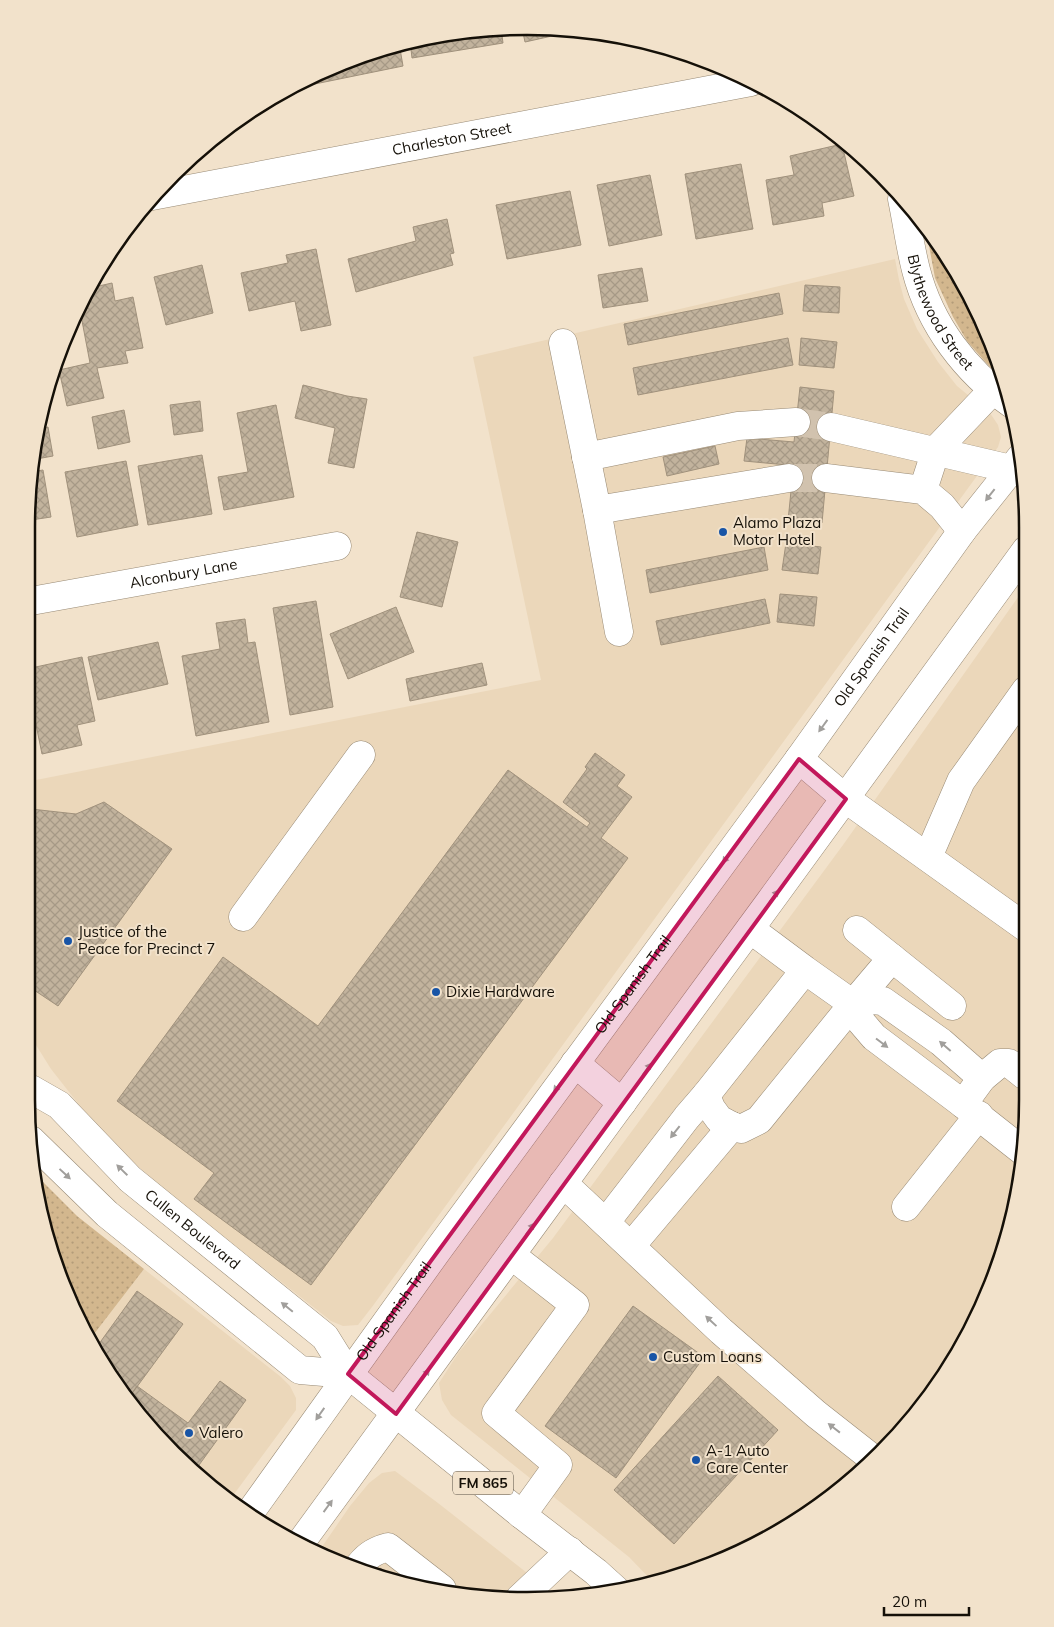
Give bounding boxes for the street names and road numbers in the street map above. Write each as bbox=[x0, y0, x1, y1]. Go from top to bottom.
street label: Charleston Street bbox=[390, 118, 513, 159]
street label: Blythewood Street bbox=[904, 253, 978, 374]
street label: Alconbury Lane bbox=[128, 554, 239, 592]
street label: Old Spanish Trail bbox=[829, 604, 913, 710]
street label: Old Spanish Trail bbox=[590, 931, 675, 1037]
street label: Cullen Boulevard bbox=[141, 1185, 244, 1273]
street label: Old Spanish Trail bbox=[352, 1258, 435, 1365]
road number: FM 865 bbox=[453, 1472, 513, 1495]

